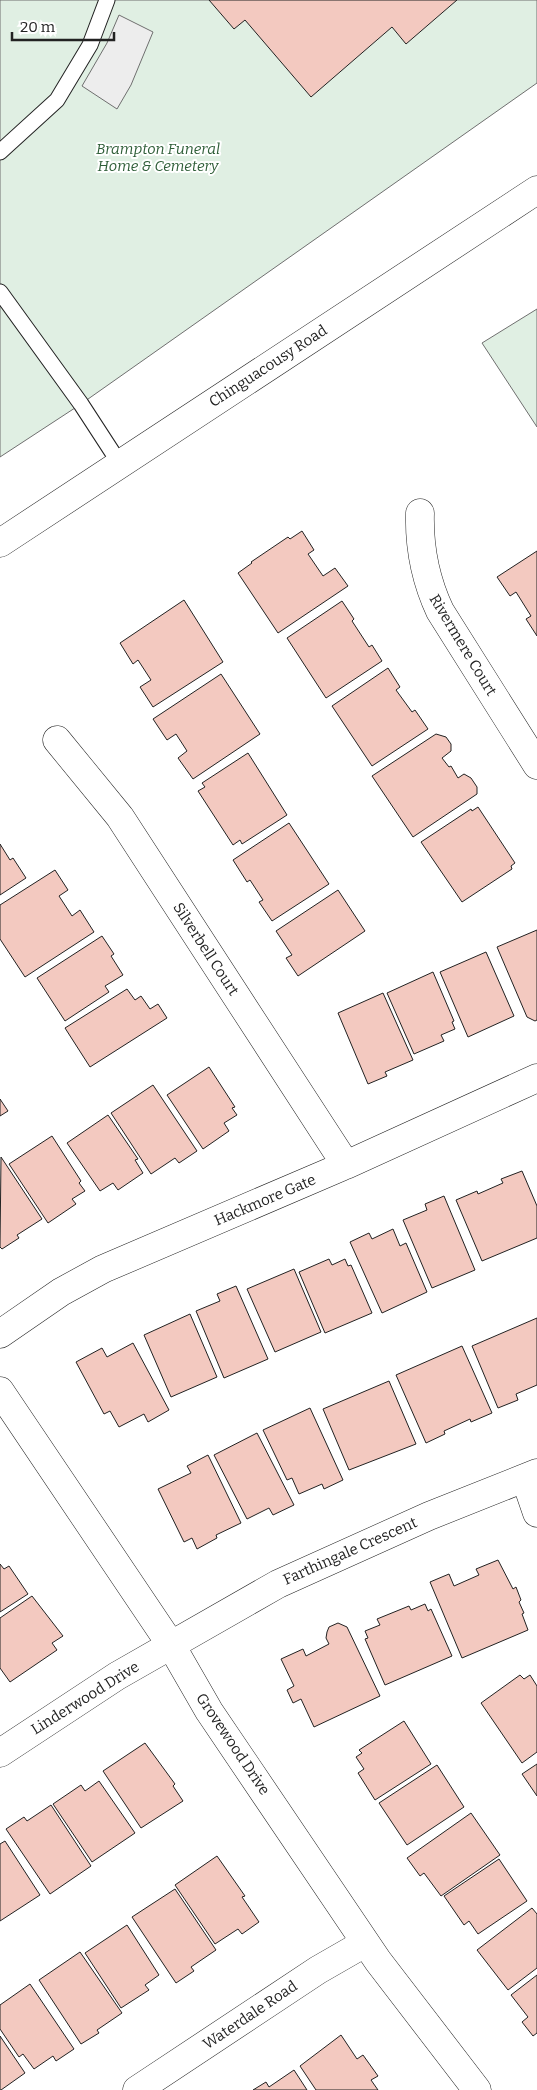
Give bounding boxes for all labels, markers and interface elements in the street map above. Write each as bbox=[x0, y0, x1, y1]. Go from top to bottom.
scale bar bbox=[12, 10, 115, 42]
text: 20 m bbox=[20, 18, 56, 36]
park label: Brampton Funeral Home & Cemetery bbox=[96, 140, 220, 175]
street label: Chinguacousy Road bbox=[206, 321, 330, 411]
street label: Rivermere Court bbox=[426, 591, 501, 700]
street label: Silverbell Court bbox=[169, 899, 243, 999]
street label: Hackmore Gate bbox=[212, 1171, 318, 1229]
street label: Farthingale Crescent bbox=[280, 1513, 420, 1589]
street label: Linderwood Drive bbox=[28, 1658, 142, 1738]
street label: Grovewood Drive bbox=[192, 1690, 274, 1798]
street label: Waterdale Road bbox=[199, 1977, 301, 2053]

